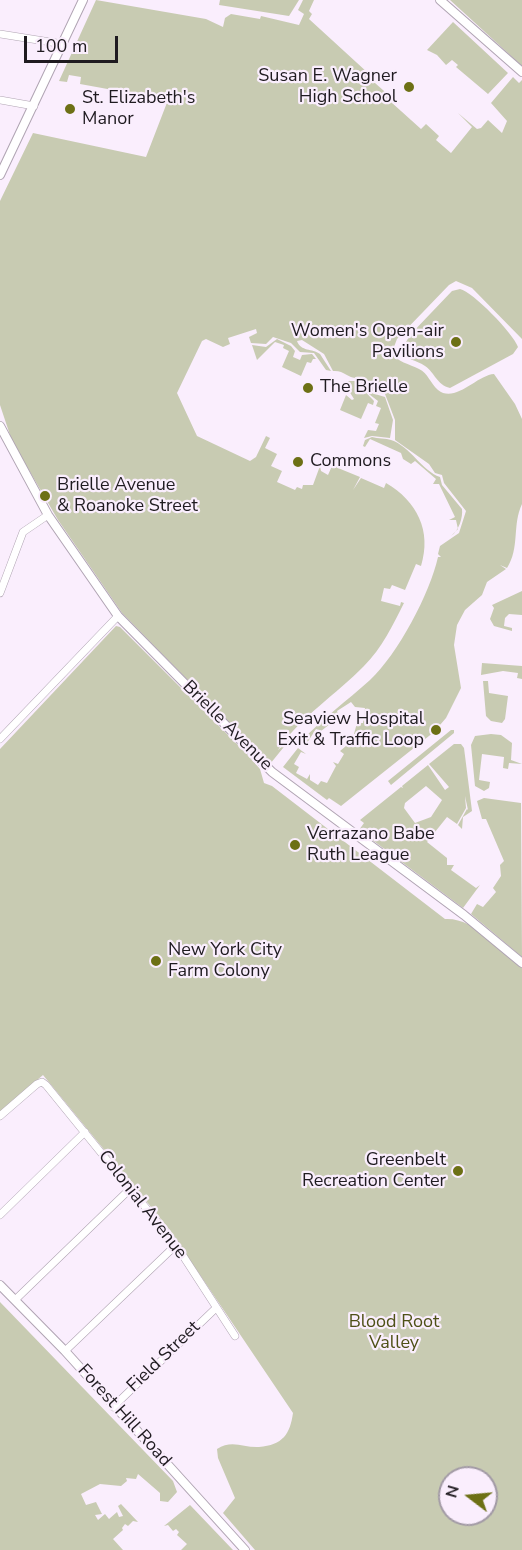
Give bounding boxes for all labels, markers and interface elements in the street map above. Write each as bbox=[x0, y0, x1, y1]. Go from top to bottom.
scale bar bbox=[27, 24, 122, 62]
text: 100 m bbox=[35, 34, 87, 58]
place label: Susan E. Wagner High School bbox=[258, 66, 397, 109]
marker: Susan E. Wagner High School bbox=[402, 80, 416, 94]
place label: St. Elizabeth's Manor bbox=[82, 88, 195, 130]
marker: St. Elizabeth's Manor bbox=[63, 102, 77, 116]
place label: Women's Open-air Pavilions bbox=[291, 321, 444, 364]
marker: Women's Open-air Pavilions bbox=[449, 335, 463, 349]
place label: The Brielle bbox=[320, 377, 408, 399]
marker: The Brielle bbox=[301, 381, 315, 395]
place label: Commons bbox=[310, 451, 391, 473]
marker: Commons bbox=[291, 455, 305, 469]
place label: Brielle Avenue & Roanoke Street bbox=[57, 475, 198, 518]
marker: Brielle Avenue & Roanoke Street bbox=[38, 489, 52, 503]
street label: Brielle Avenue bbox=[178, 677, 276, 775]
place label: Seaview Hospital Exit & Traffic Loop bbox=[278, 709, 424, 752]
marker: Seaview Hospital Exit & Traffic Loop bbox=[429, 723, 443, 737]
place label: Verrazano Babe Ruth League bbox=[307, 824, 435, 866]
marker: Verrazano Babe Ruth League bbox=[288, 838, 302, 852]
place label: New York City Farm Colony bbox=[168, 940, 282, 982]
marker: New York City Farm Colony bbox=[149, 954, 163, 968]
street label: Colonial Avenue bbox=[93, 1146, 191, 1264]
place label: Greenbelt Recreation Center bbox=[302, 1150, 446, 1192]
marker: Greenbelt Recreation Center bbox=[451, 1164, 465, 1178]
park label: Blood Root Valley bbox=[349, 1312, 439, 1354]
street label: Field Street bbox=[123, 1317, 205, 1397]
street label: Forest Hill Road bbox=[72, 1360, 176, 1472]
north arrow bbox=[438, 1466, 498, 1526]
text: N bbox=[440, 1483, 465, 1500]

